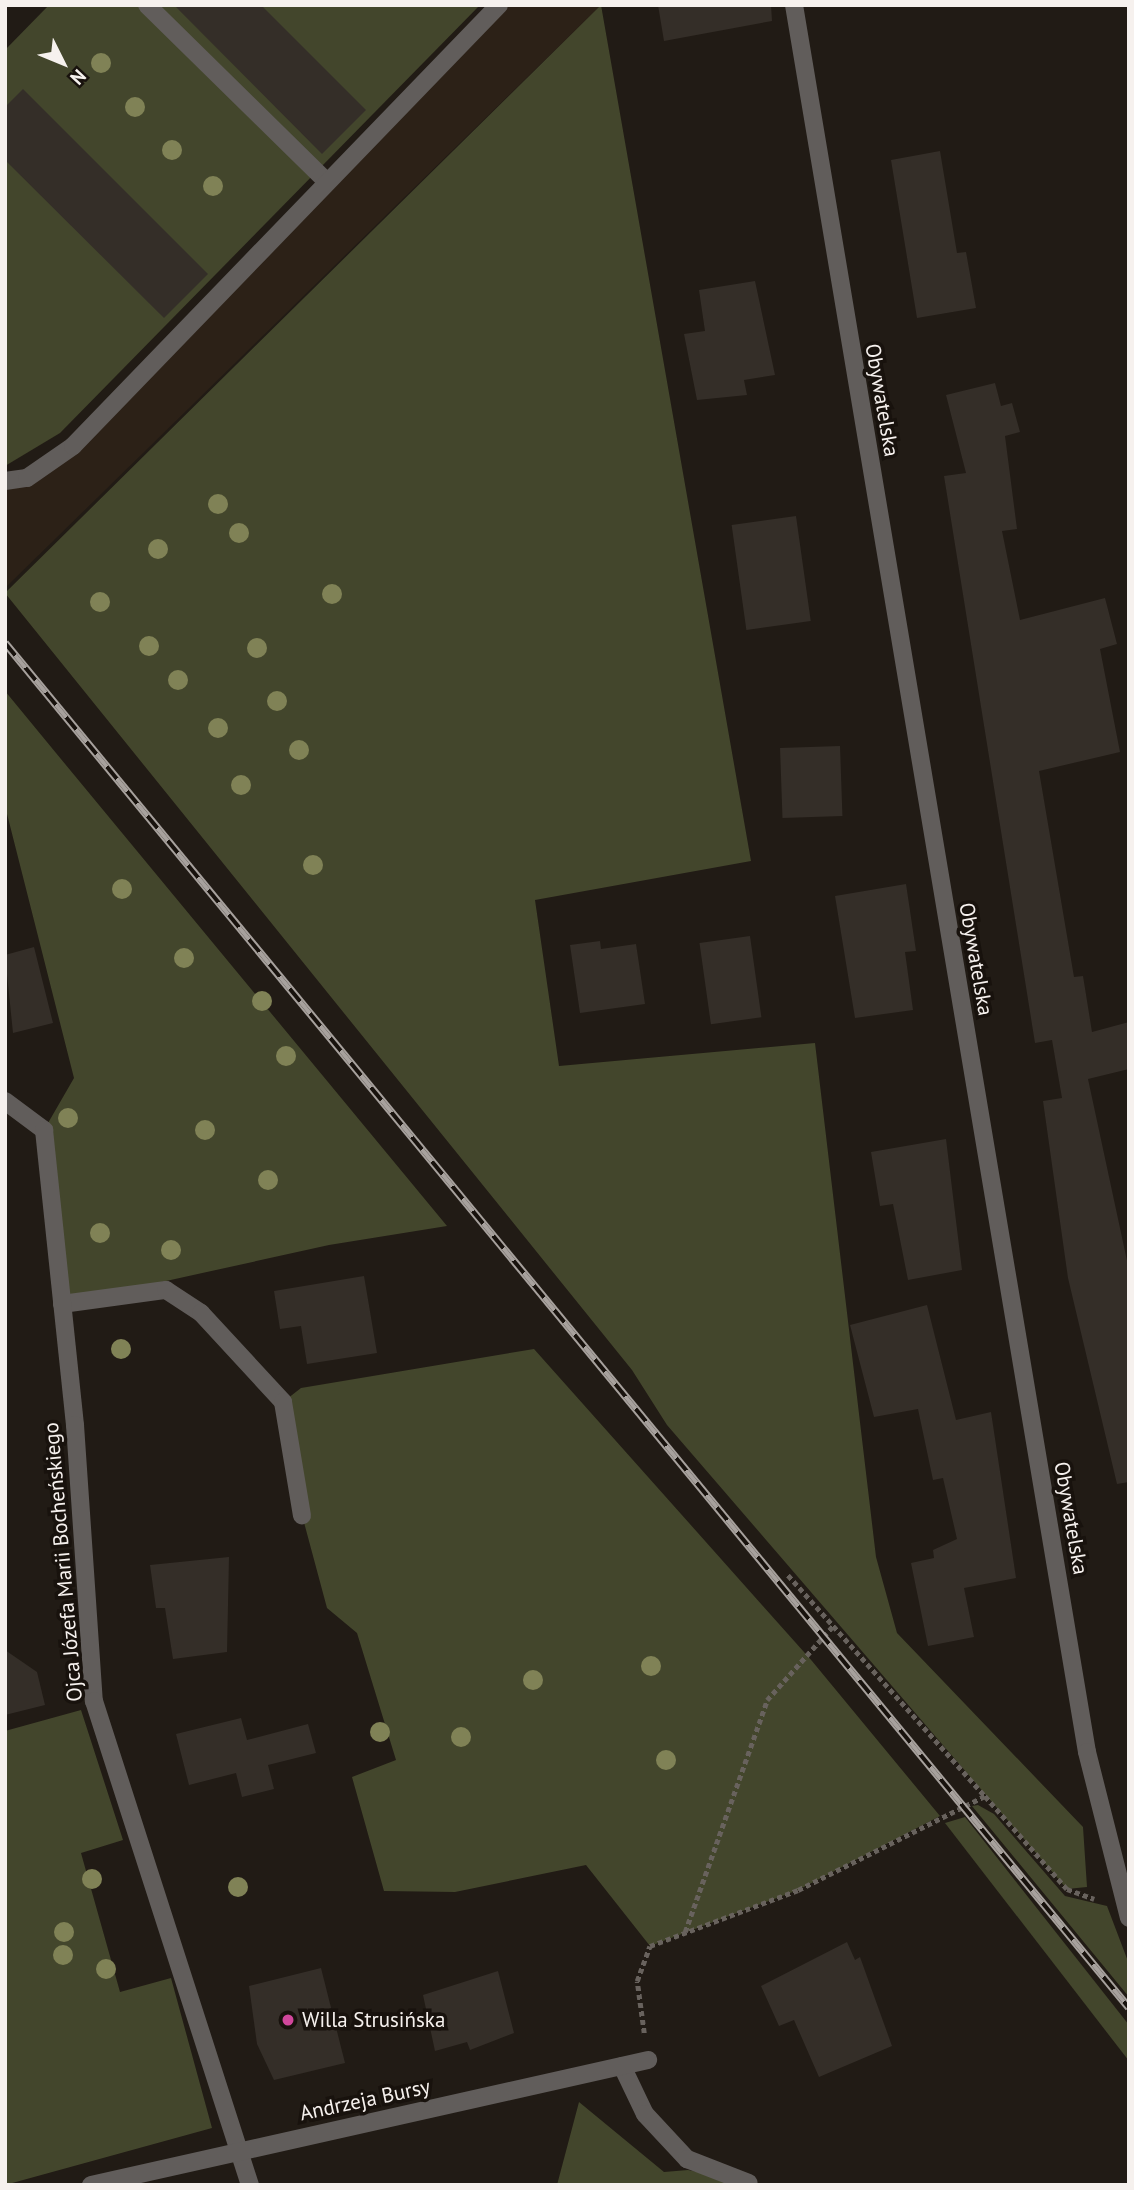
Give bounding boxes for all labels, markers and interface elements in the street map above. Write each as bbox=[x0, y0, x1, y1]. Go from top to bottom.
north arrow bbox=[28, 28, 98, 98]
text: N bbox=[65, 65, 91, 90]
street label: Obywatelska bbox=[860, 342, 904, 458]
street label: Obywatelska bbox=[954, 901, 998, 1017]
street label: Ojca Józefa Marii Bocheńskiego bbox=[38, 1421, 88, 1703]
street label: Obywatelska bbox=[1049, 1460, 1093, 1576]
place label: Willa Strusińska bbox=[302, 2007, 445, 2033]
marker: Willa Strusińska bbox=[280, 2012, 296, 2028]
street label: Andrzeja Bursy bbox=[297, 2074, 433, 2126]

